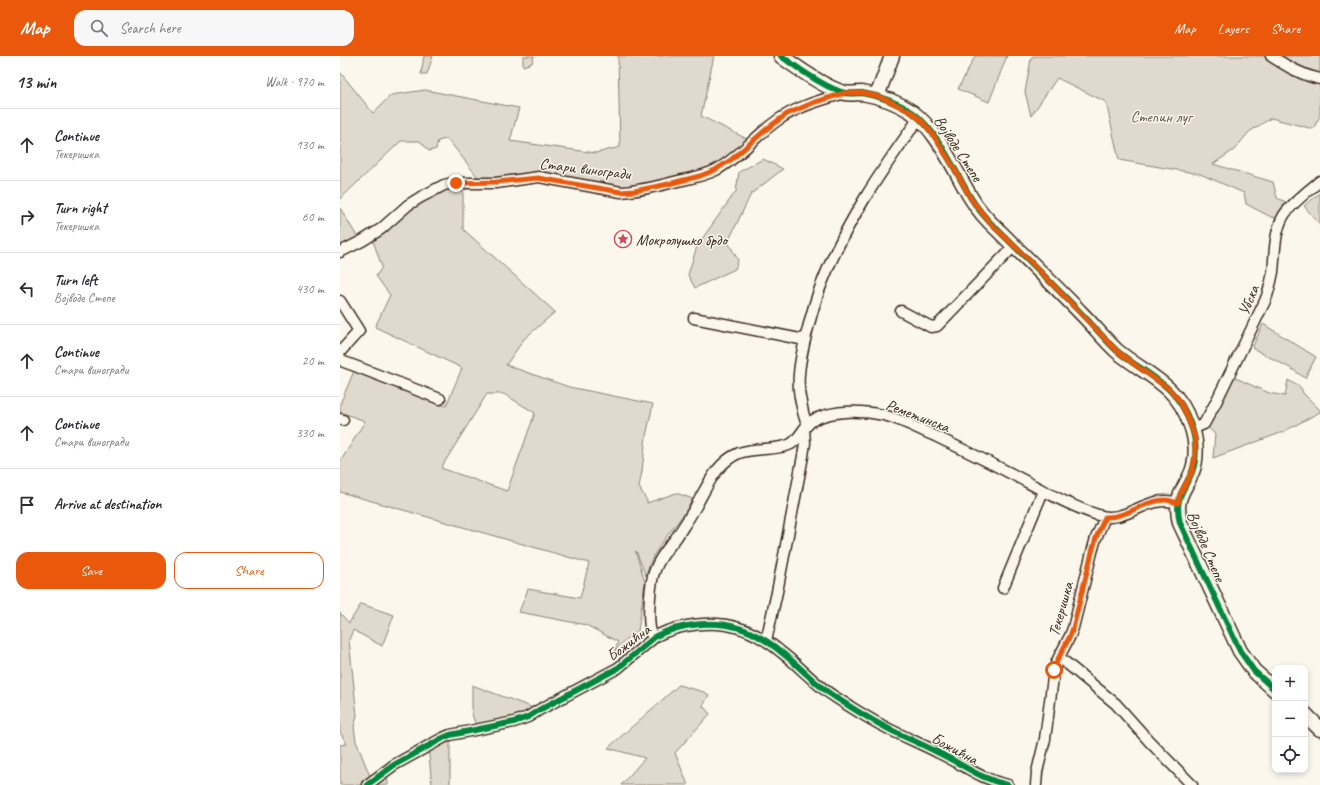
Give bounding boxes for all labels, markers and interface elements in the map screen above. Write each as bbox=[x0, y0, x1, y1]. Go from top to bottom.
search box bbox=[74, 10, 354, 46]
text: Map bbox=[20, 16, 50, 40]
icon: search bbox=[88, 17, 110, 39]
text: Search here bbox=[120, 19, 181, 38]
text: Map bbox=[1174, 20, 1196, 37]
text: Layers bbox=[1218, 20, 1249, 37]
text: Share bbox=[1271, 20, 1300, 37]
text: 13 min bbox=[16, 72, 56, 93]
text: Walk · 970 m bbox=[265, 74, 324, 90]
park label: Степин луг bbox=[1131, 107, 1194, 127]
street label: Војводе Степе bbox=[929, 112, 988, 187]
text: Continue bbox=[54, 127, 99, 146]
icon: ahead bbox=[16, 134, 38, 156]
text: 130 m bbox=[296, 137, 324, 153]
text: Текеришка bbox=[54, 146, 99, 162]
street label: Стари виногради bbox=[538, 153, 633, 185]
route end bbox=[447, 174, 465, 192]
text: Turn right bbox=[54, 199, 107, 218]
icon: right bbox=[16, 206, 38, 228]
text: 60 m bbox=[302, 209, 324, 225]
text: Текеришка bbox=[54, 218, 99, 234]
place icon: Мокролушко брдо bbox=[613, 229, 633, 249]
place label: Мокролушко брдо bbox=[636, 230, 729, 250]
text: Turn left bbox=[54, 271, 97, 290]
icon: left bbox=[16, 278, 38, 300]
text: 430 m bbox=[296, 281, 324, 297]
street label: Убска bbox=[1234, 281, 1264, 318]
text: Војводе Степе bbox=[54, 290, 115, 306]
text: Continue bbox=[54, 343, 99, 362]
icon: ahead bbox=[16, 350, 38, 372]
text: 20 m bbox=[302, 353, 324, 369]
text: Стари виногради bbox=[54, 362, 128, 378]
street label: Реметинска bbox=[883, 395, 953, 438]
text: Continue bbox=[54, 415, 99, 434]
icon: ahead bbox=[16, 422, 38, 444]
text: 330 m bbox=[296, 425, 324, 441]
text: Стари виногради bbox=[54, 434, 128, 450]
icon: arrive bbox=[16, 494, 38, 516]
text: Arrive at destination bbox=[54, 495, 161, 514]
street label: Војводе Степе bbox=[1182, 508, 1231, 586]
button: Save bbox=[16, 552, 166, 589]
button: Share bbox=[174, 552, 324, 589]
street label: Текеришка bbox=[1044, 579, 1078, 639]
street label: Божићна bbox=[603, 619, 655, 666]
route start bbox=[1045, 661, 1063, 679]
map controls bbox=[1272, 665, 1308, 773]
button: + bbox=[1272, 665, 1308, 701]
button: − bbox=[1272, 701, 1308, 737]
street label: Божићна bbox=[928, 728, 982, 770]
button: locate bbox=[1272, 737, 1308, 773]

